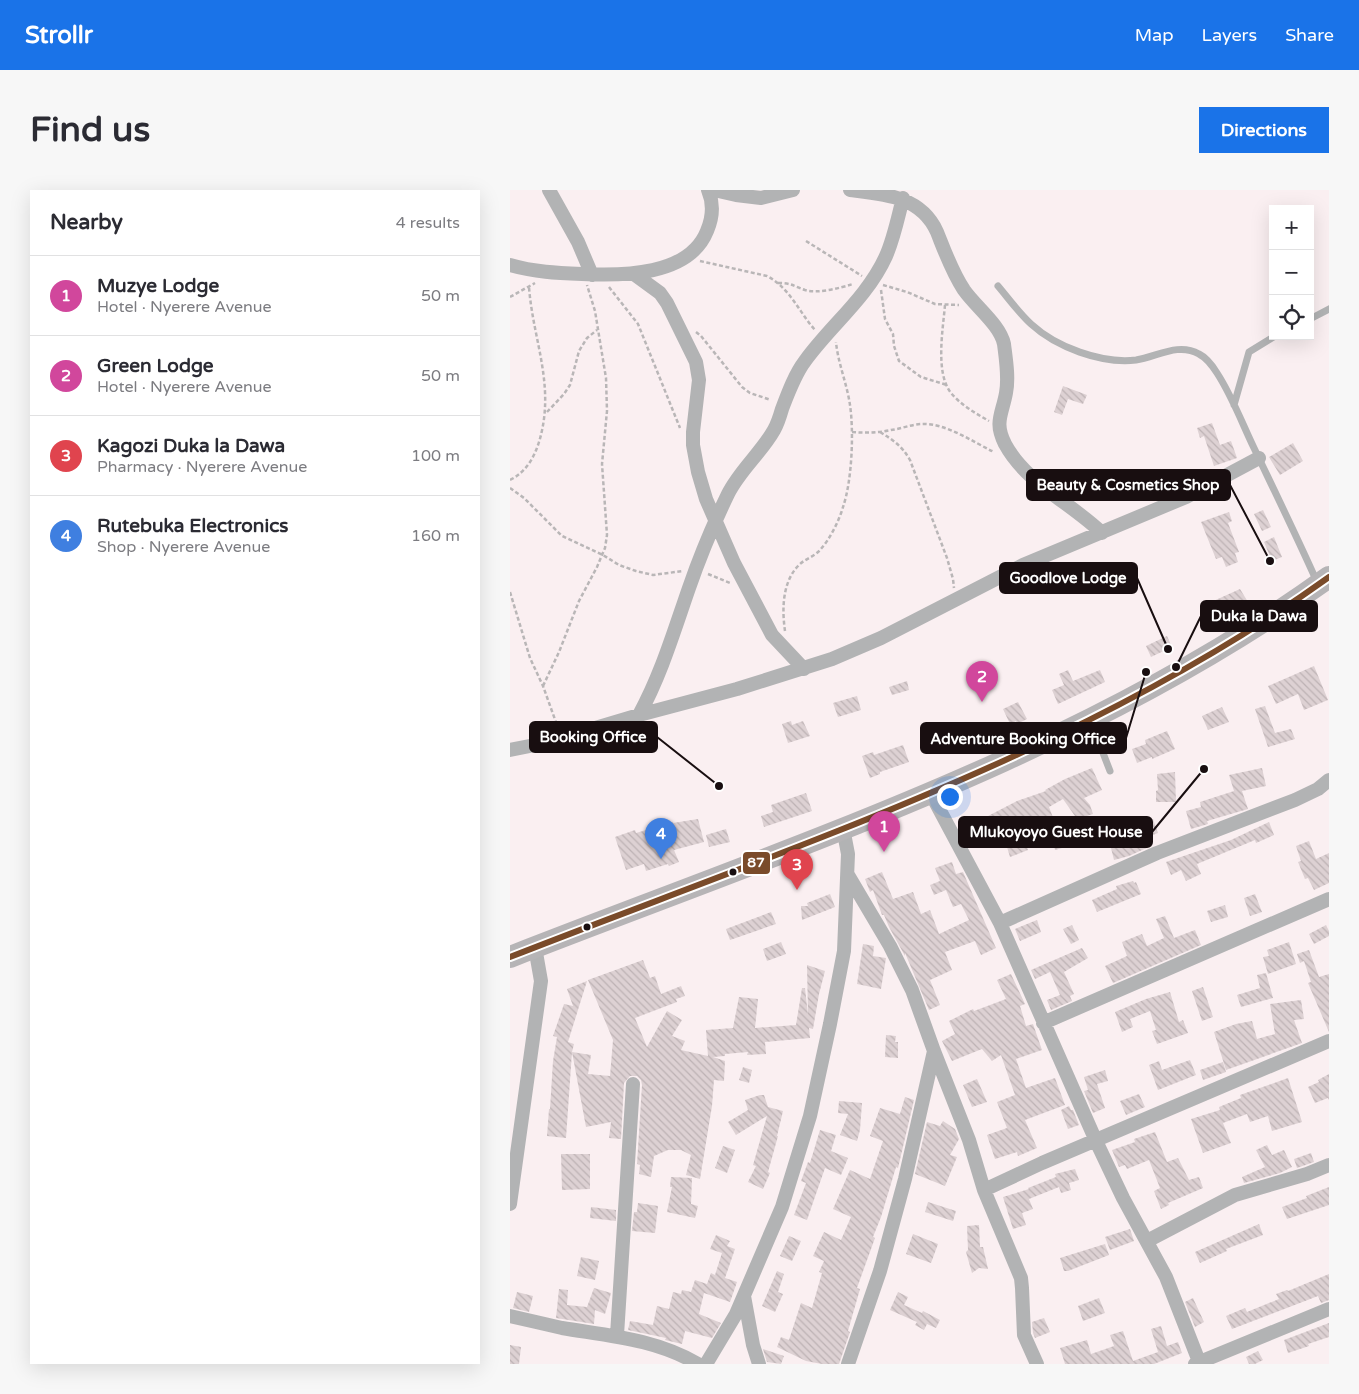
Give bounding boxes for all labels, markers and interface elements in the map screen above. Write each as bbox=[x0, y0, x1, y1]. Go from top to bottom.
text: Strollr bbox=[25, 21, 93, 50]
text: Map bbox=[1135, 24, 1174, 46]
text: Layers bbox=[1202, 24, 1257, 46]
text: Share bbox=[1285, 24, 1334, 46]
button: Directions bbox=[1199, 107, 1329, 153]
text: Find us bbox=[30, 109, 150, 151]
map controls bbox=[1269, 205, 1314, 340]
button: + bbox=[1269, 205, 1314, 250]
text: Nearby bbox=[50, 210, 123, 235]
text: 4 results bbox=[396, 213, 460, 233]
button: − bbox=[1269, 250, 1314, 295]
text: Muzye Lodge bbox=[97, 275, 219, 297]
text: 1 bbox=[61, 286, 71, 306]
text: 50 m bbox=[421, 286, 460, 306]
button: locate bbox=[1269, 295, 1314, 340]
text: Hotel · Nyerere Avenue bbox=[97, 297, 272, 317]
text: Green Lodge bbox=[97, 355, 214, 377]
text: 2 bbox=[61, 366, 71, 386]
text: 50 m bbox=[421, 366, 460, 386]
text: Hotel · Nyerere Avenue bbox=[97, 377, 272, 397]
text: Kagozi Duka la Dawa bbox=[97, 435, 285, 457]
text: 3 bbox=[61, 446, 71, 466]
text: 100 m bbox=[411, 446, 460, 466]
text: Pharmacy · Nyerere Avenue bbox=[97, 457, 307, 477]
callout: Beauty & Cosmetics Shop bbox=[1027, 470, 1230, 500]
text: Beauty & Cosmetics Shop bbox=[1037, 476, 1220, 495]
text: Rutebuka Electronics bbox=[97, 515, 288, 537]
text: 4 bbox=[61, 526, 71, 546]
text: 160 m bbox=[411, 526, 460, 546]
text: Shop · Nyerere Avenue bbox=[97, 537, 270, 557]
callout: Goodlove Lodge bbox=[1000, 563, 1137, 593]
text: Goodlove Lodge bbox=[1009, 569, 1127, 588]
callout: Duka la Dawa bbox=[1201, 601, 1317, 631]
text: Duka la Dawa bbox=[1211, 607, 1307, 625]
pin: 2 bbox=[966, 661, 998, 702]
callout: Booking Office bbox=[530, 722, 657, 752]
callout: Adventure Booking Office bbox=[921, 723, 1126, 753]
text: Booking Office bbox=[539, 728, 647, 747]
text: Adventure Booking Office bbox=[930, 730, 1116, 749]
your location bbox=[937, 784, 963, 810]
pin: 1 bbox=[868, 811, 900, 852]
callout: Mlukoyoyo Guest House bbox=[959, 817, 1152, 847]
pin: 4 bbox=[645, 818, 677, 859]
text: Mlukoyoyo Guest House bbox=[969, 823, 1143, 842]
pin: 3 bbox=[781, 849, 813, 890]
line badge: 87 bbox=[742, 851, 771, 875]
text: 87 bbox=[747, 854, 765, 871]
unlabelled marker bbox=[728, 867, 738, 877]
unlabelled marker bbox=[582, 922, 592, 932]

